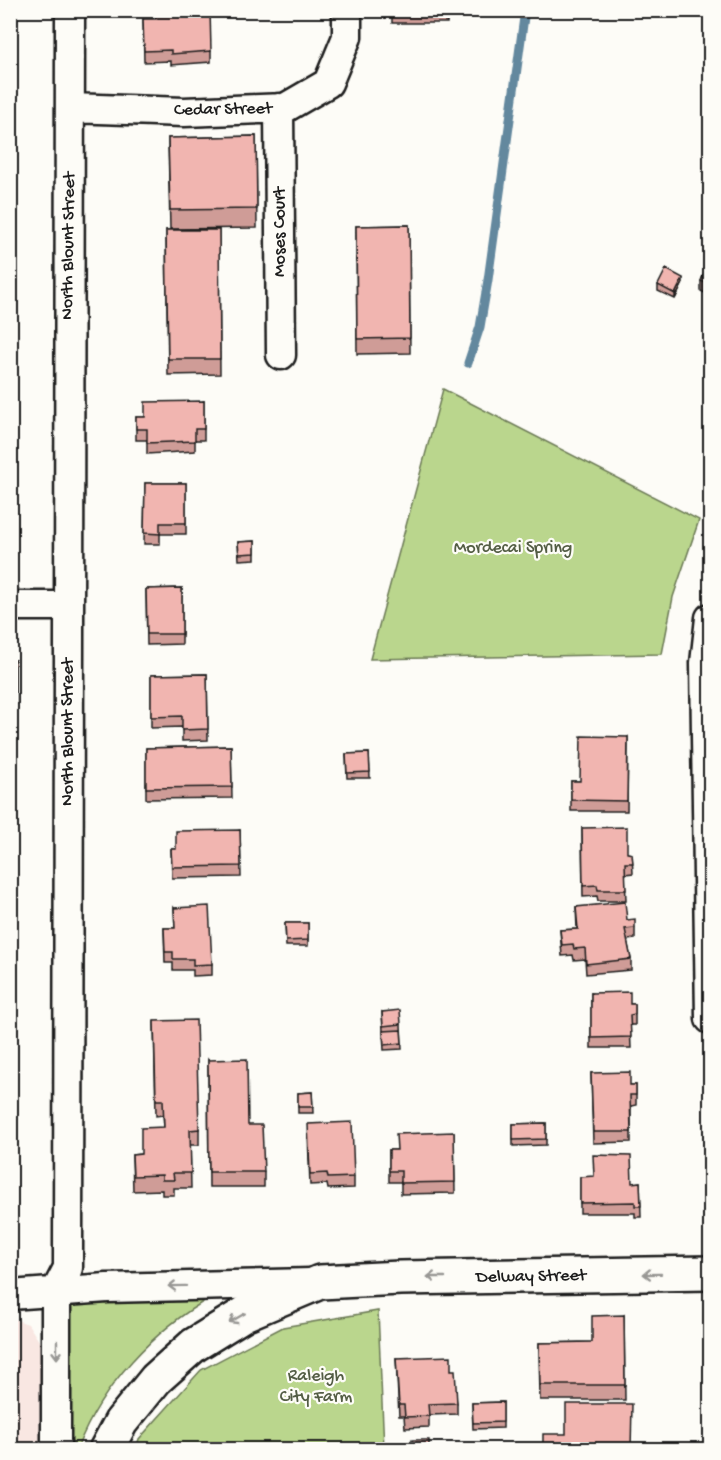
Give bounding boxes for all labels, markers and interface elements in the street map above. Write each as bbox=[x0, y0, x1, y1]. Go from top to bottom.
street label: Cedar Street bbox=[174, 99, 274, 121]
street label: North Blount Street bbox=[57, 170, 81, 320]
street label: Moses Court bbox=[270, 185, 291, 277]
park label: Mordecai Spring bbox=[454, 538, 572, 559]
street label: North Blount Street bbox=[58, 656, 79, 806]
street label: Delway Street bbox=[475, 1266, 588, 1288]
one-way arrow bbox=[643, 1268, 663, 1280]
one-way arrow bbox=[427, 1272, 447, 1283]
one-way arrow bbox=[168, 1280, 188, 1292]
one-way arrow bbox=[229, 1312, 246, 1324]
one-way arrow bbox=[51, 1339, 63, 1359]
park label: Raleigh City Farm bbox=[280, 1366, 352, 1408]

